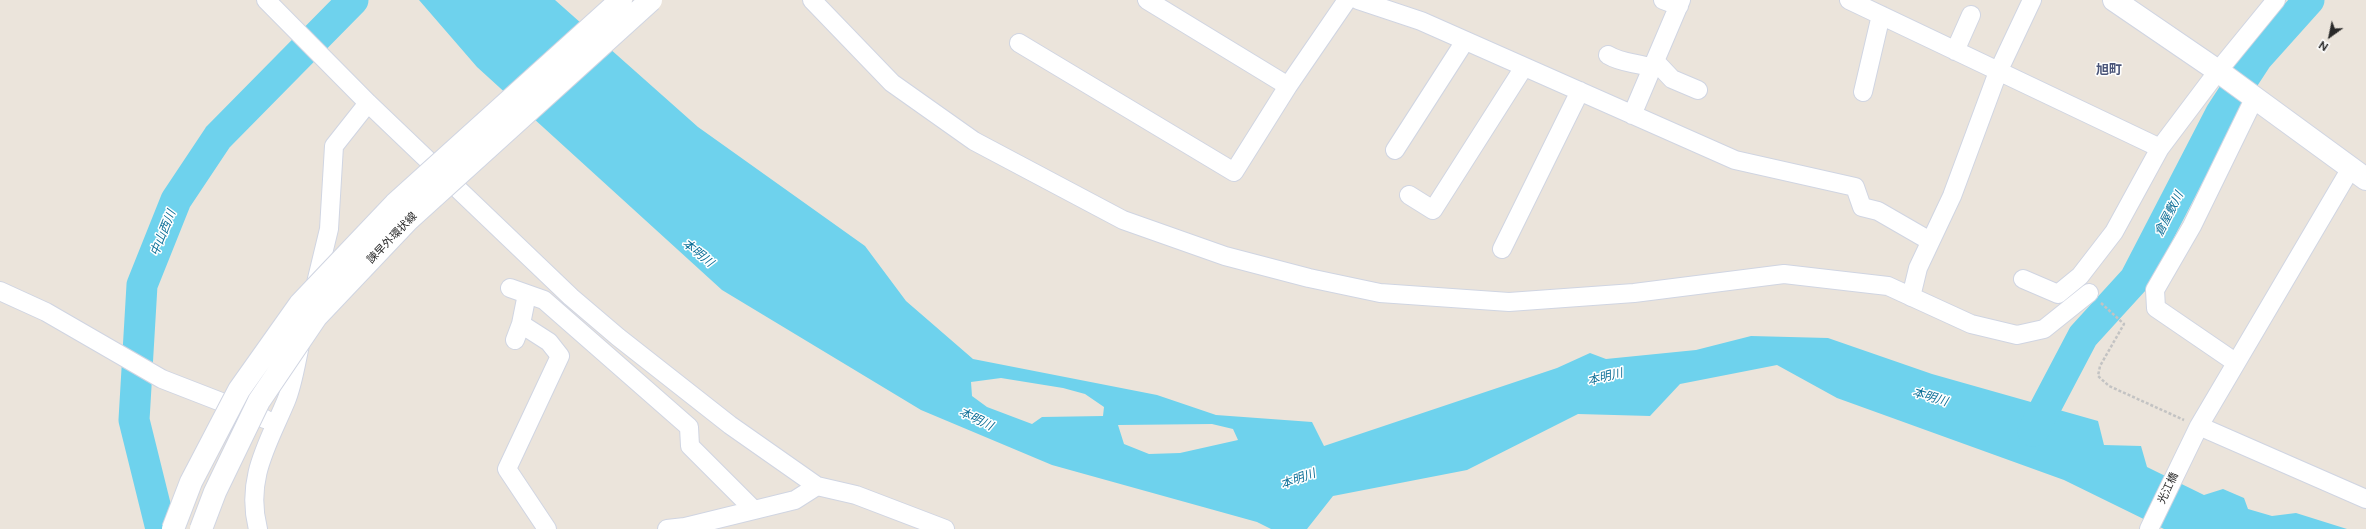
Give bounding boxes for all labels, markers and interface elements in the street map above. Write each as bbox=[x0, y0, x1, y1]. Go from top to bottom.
north arrow bbox=[2310, 16, 2350, 56]
text: N bbox=[2317, 39, 2330, 53]
district label: 旭町 bbox=[2096, 62, 2122, 78]
water label: 倉屋敷川 bbox=[2152, 189, 2186, 239]
water label: 中山西川 bbox=[147, 208, 179, 258]
street label: 諫早外環状線 bbox=[364, 210, 420, 266]
water label: 本明川 bbox=[679, 236, 717, 270]
water label: 本明川 bbox=[1586, 366, 1624, 388]
water label: 本明川 bbox=[1911, 385, 1949, 409]
water label: 本明川 bbox=[957, 405, 995, 433]
water label: 本明川 bbox=[1279, 466, 1317, 492]
street label: 光江橋 bbox=[2155, 470, 2181, 506]

